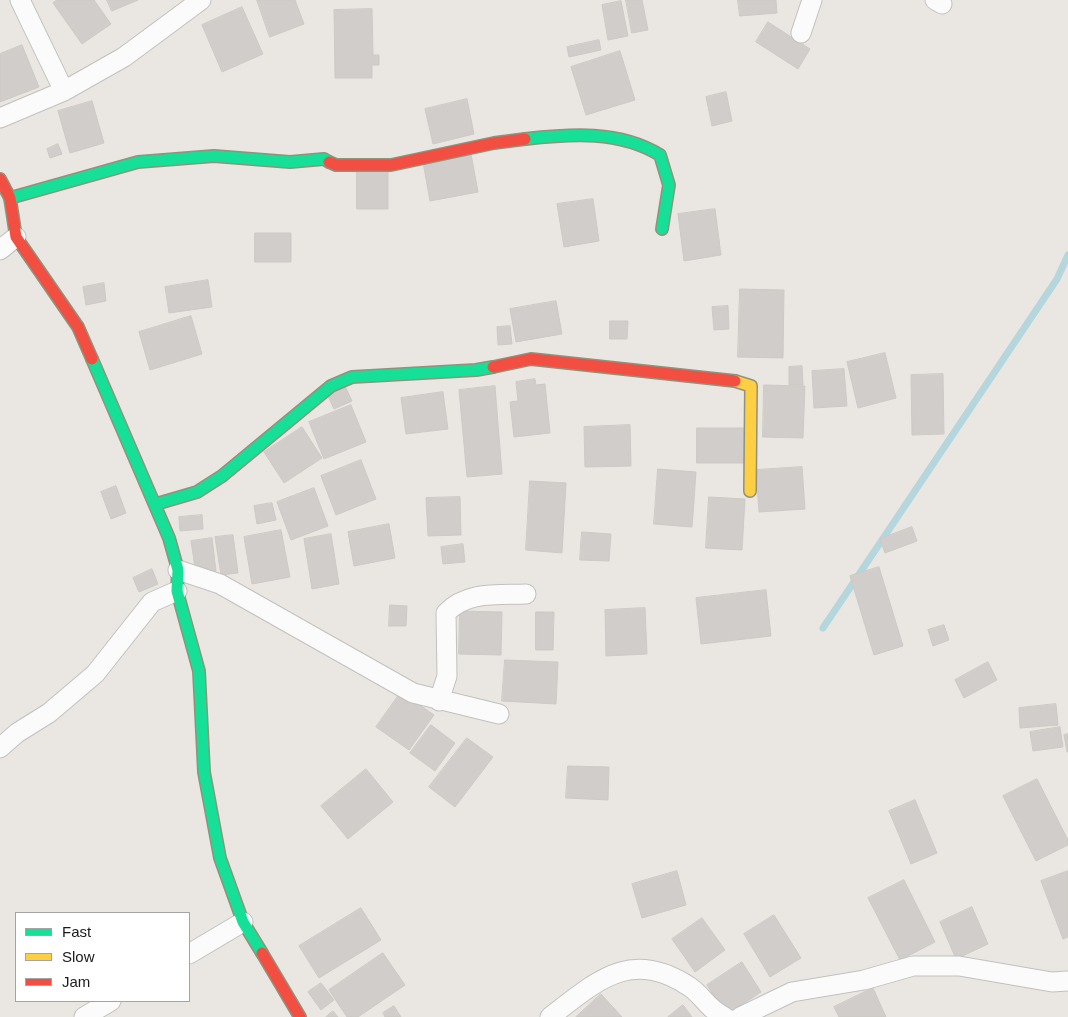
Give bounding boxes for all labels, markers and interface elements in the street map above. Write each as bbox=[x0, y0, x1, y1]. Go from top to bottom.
legend bbox=[15, 912, 190, 1002]
text: Fast bbox=[62, 923, 91, 940]
text: Slow bbox=[62, 948, 95, 965]
text: Jam bbox=[62, 973, 90, 990]

